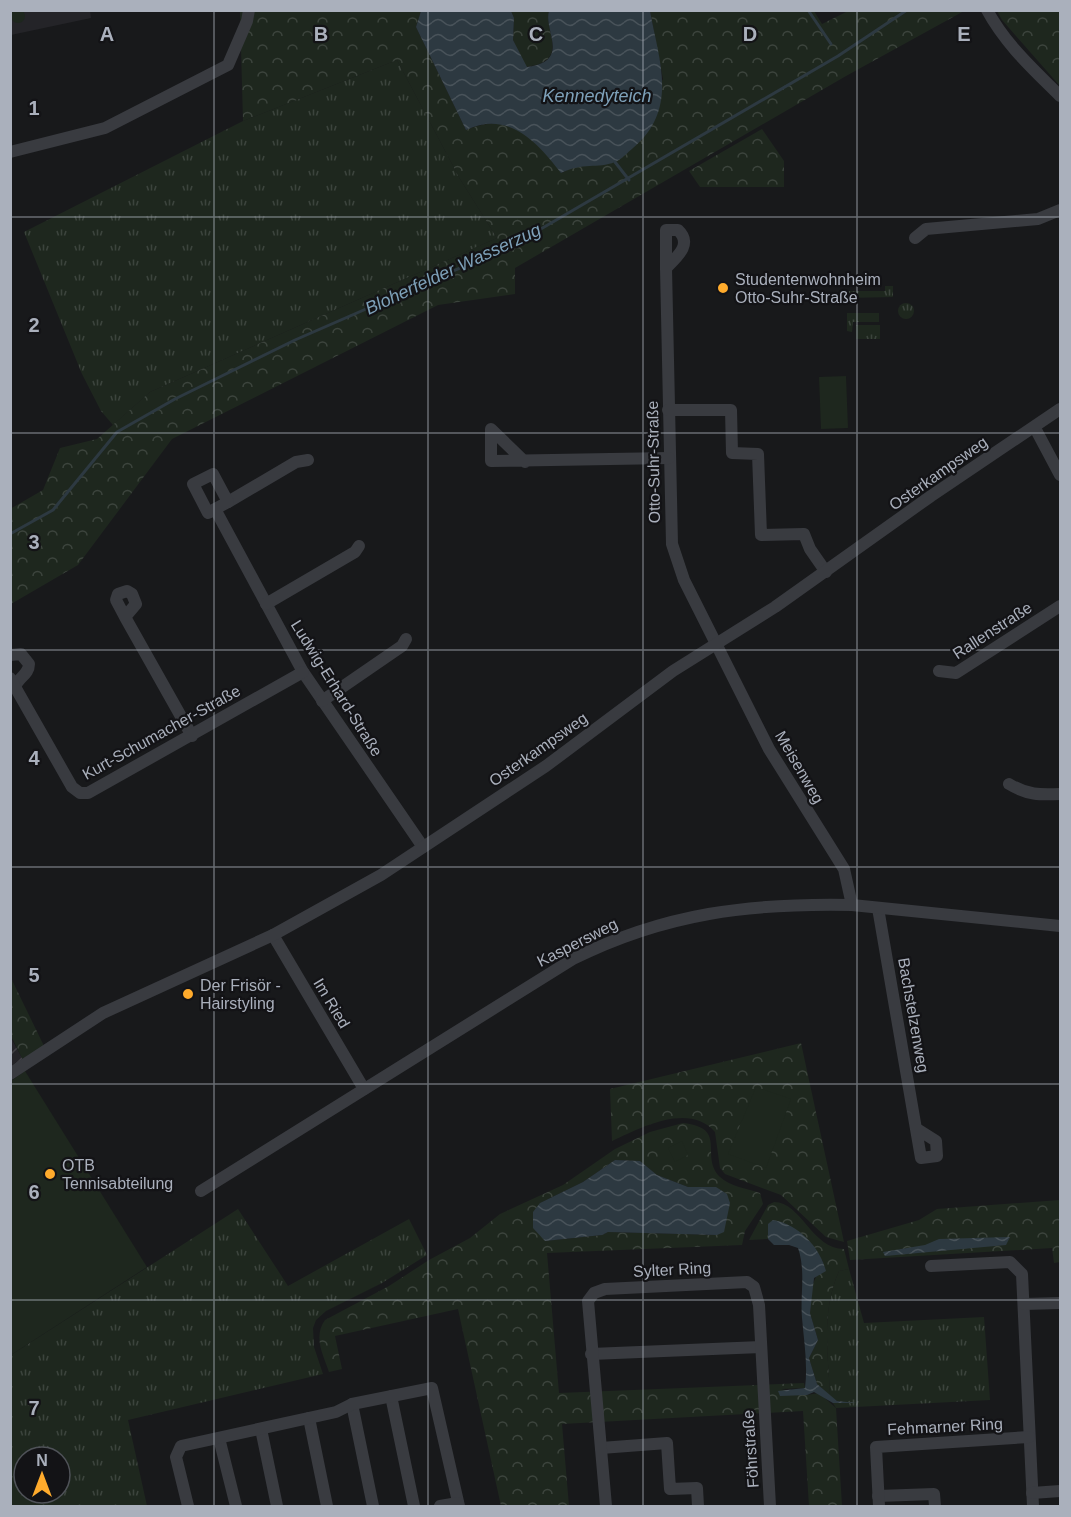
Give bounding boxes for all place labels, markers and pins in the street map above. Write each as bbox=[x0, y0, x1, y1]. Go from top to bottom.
place label: Studentenwohnheim Otto-Suhr-Straße bbox=[735, 271, 881, 306]
marker: Studentenwohnheim Otto-Suhr-Straße bbox=[716, 281, 730, 295]
place label: Der Frisör - Hairstyling bbox=[200, 977, 281, 1012]
marker: Der Frisör - Hairstyling bbox=[181, 987, 195, 1001]
place label: OTB Tennisabteilung bbox=[62, 1157, 173, 1192]
marker: OTB Tennisabteilung bbox=[43, 1167, 57, 1181]

